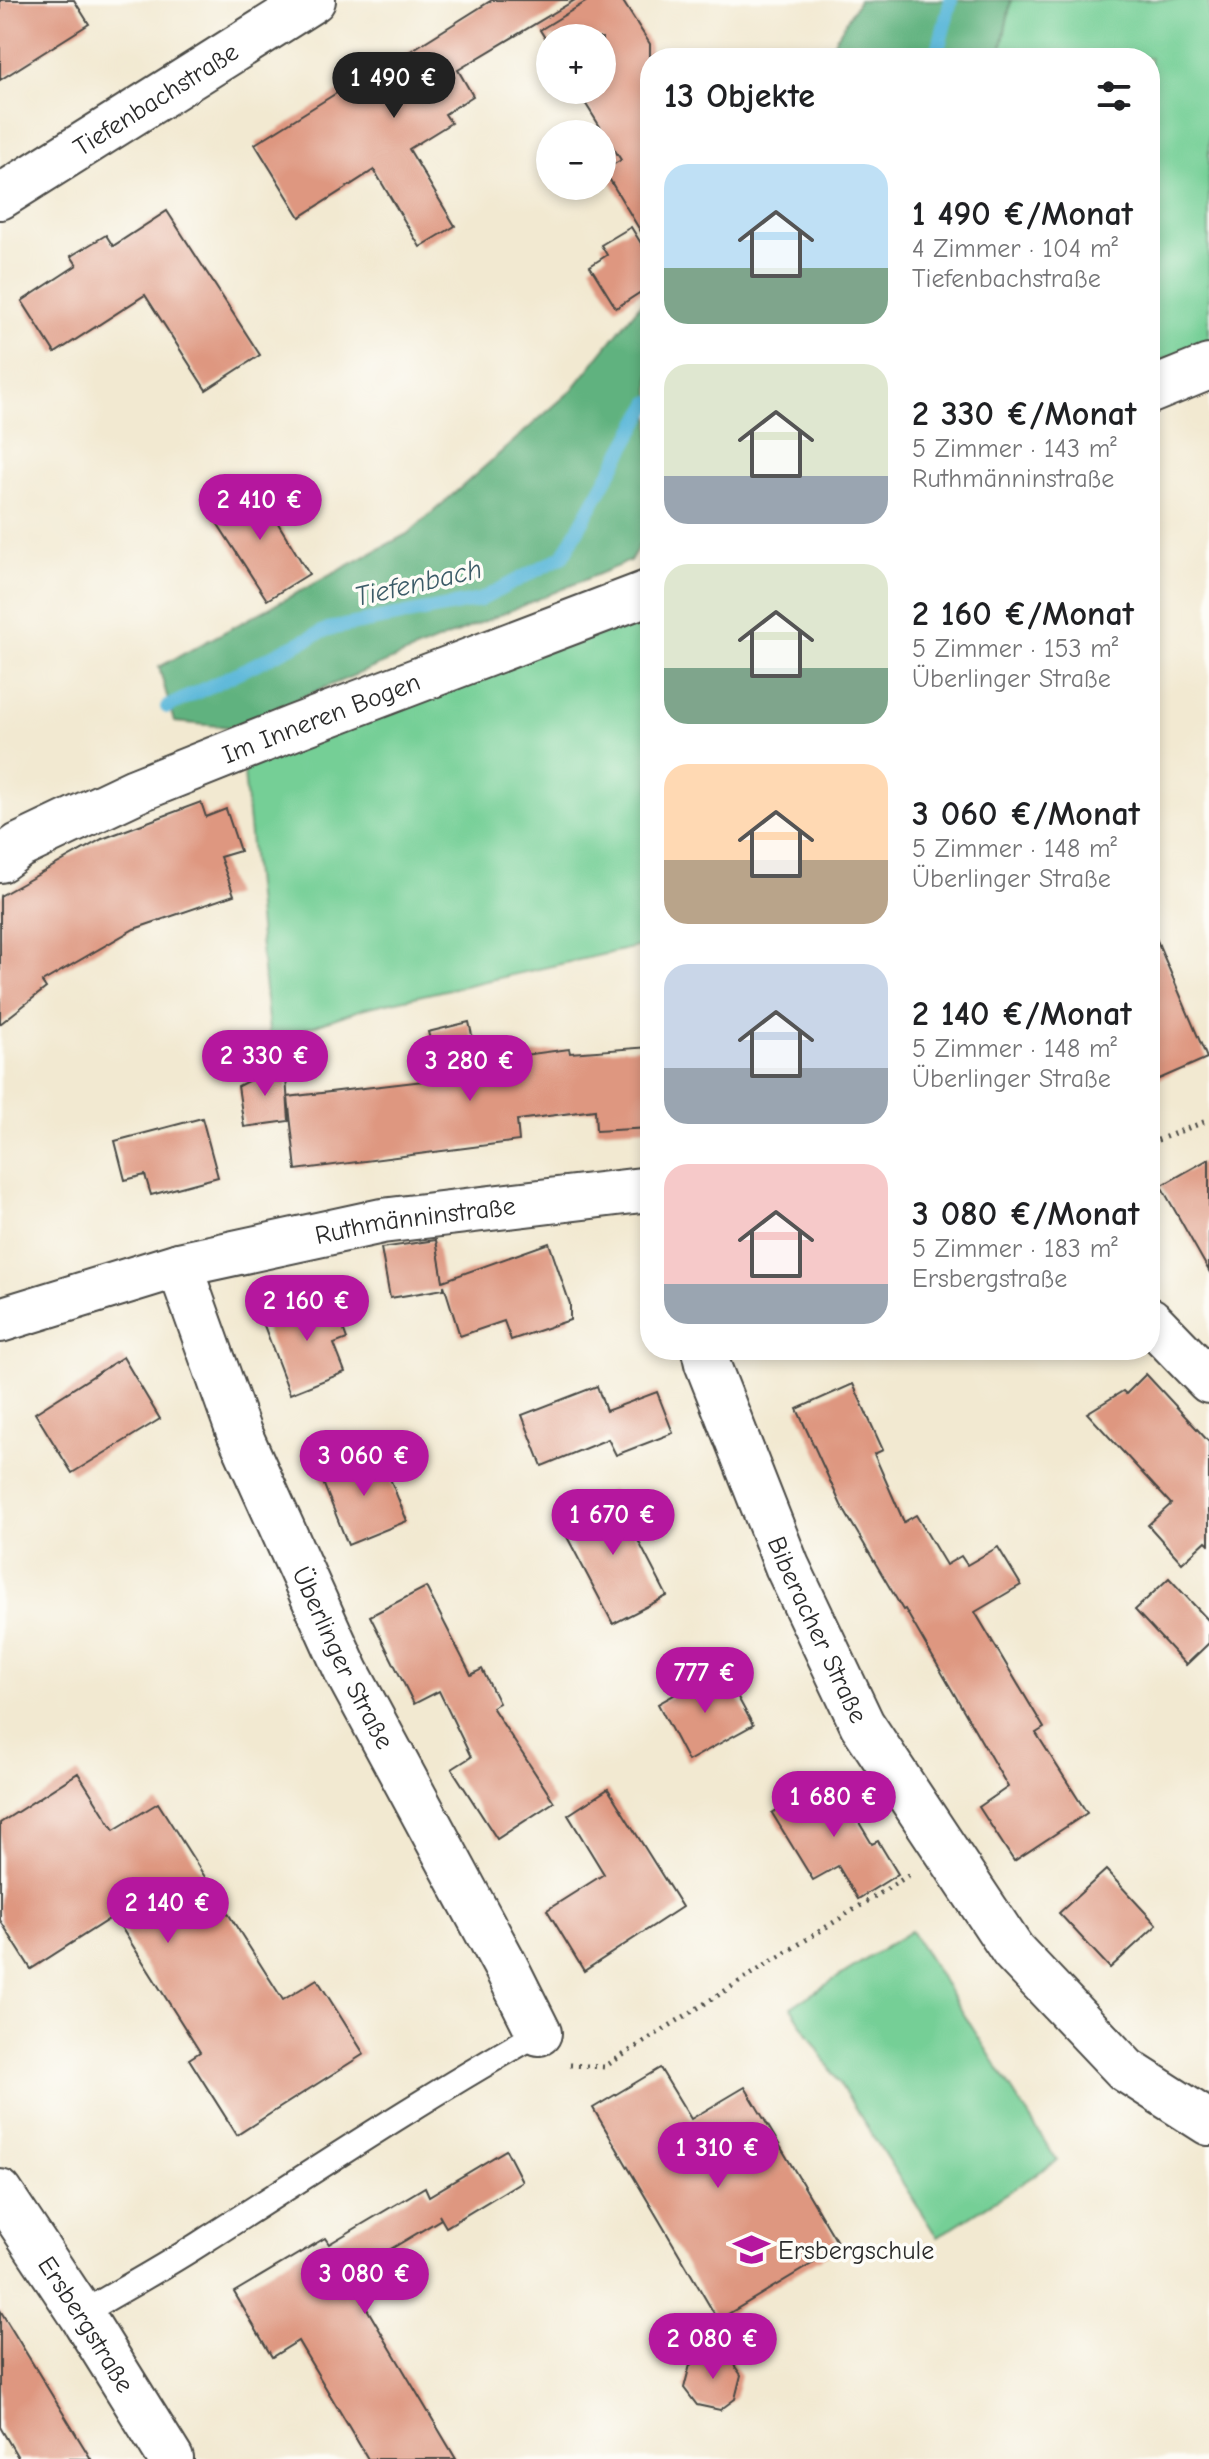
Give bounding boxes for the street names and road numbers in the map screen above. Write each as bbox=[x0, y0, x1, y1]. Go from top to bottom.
street label: Tiefenbachstraße bbox=[68, 37, 244, 163]
street label: Im Inneren Bogen bbox=[218, 667, 425, 771]
street label: Ruthmänninstraße bbox=[312, 1191, 517, 1251]
street label: Biberacher Straße bbox=[761, 1532, 873, 1728]
street label: Überlinger Straße bbox=[285, 1562, 400, 1754]
street label: Ersbergstraße bbox=[31, 2251, 140, 2398]

